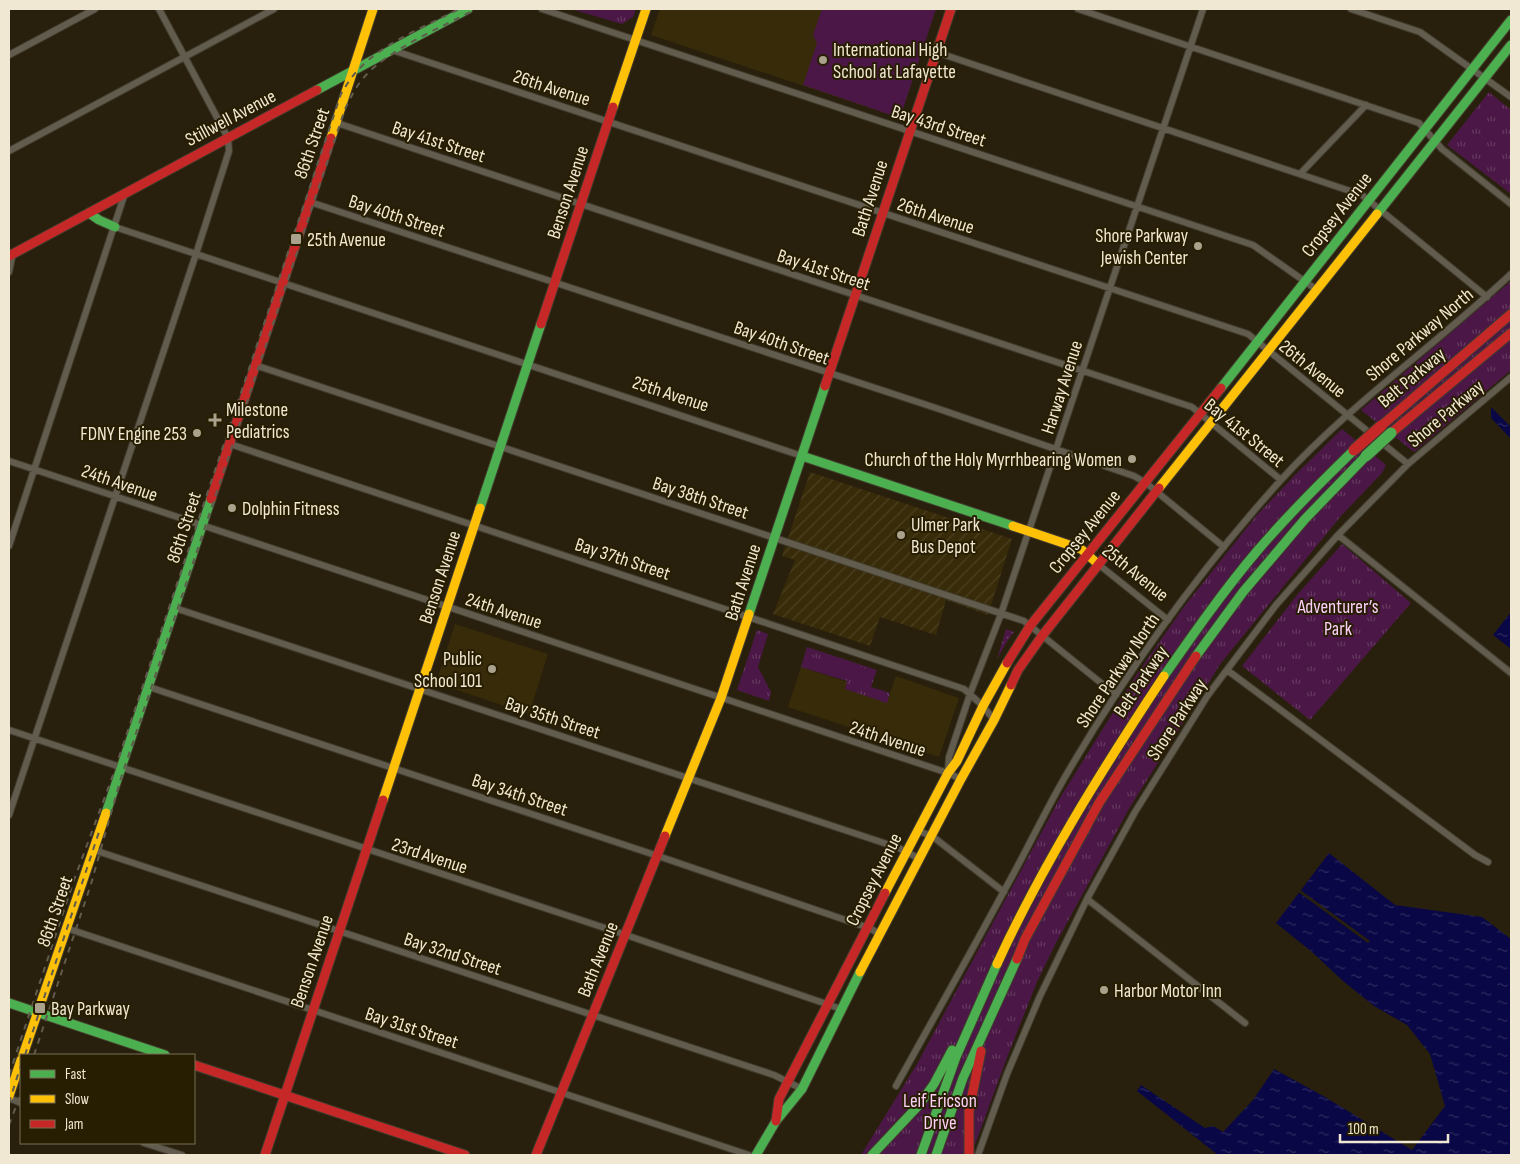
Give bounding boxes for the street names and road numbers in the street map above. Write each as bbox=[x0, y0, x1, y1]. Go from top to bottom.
street label: 26th Avenue bbox=[510, 65, 593, 112]
street label: Stillwell Avenue bbox=[181, 85, 280, 152]
street label: Bay 43rd Street bbox=[888, 100, 989, 153]
street label: 86th Street bbox=[290, 105, 335, 182]
street label: Bay 41st Street bbox=[389, 117, 488, 168]
street label: Benson Avenue bbox=[543, 143, 594, 242]
street label: Bath Avenue bbox=[847, 157, 894, 240]
street label: Cropsey Avenue bbox=[1297, 168, 1377, 262]
street label: Bay 40th Street bbox=[346, 190, 448, 243]
street label: 26th Avenue bbox=[894, 193, 977, 240]
street label: Bay 41st Street bbox=[774, 245, 873, 296]
street label: Shore Parkway North bbox=[1362, 284, 1478, 387]
street label: Bay 40th Street bbox=[731, 316, 832, 371]
street label: 26th Avenue bbox=[1274, 335, 1350, 403]
street label: Harway Avenue bbox=[1036, 338, 1088, 437]
street label: Belt Parkway bbox=[1373, 343, 1451, 413]
street label: 25th Avenue bbox=[629, 371, 712, 418]
street label: Shore Parkway bbox=[1403, 375, 1489, 453]
street label: Bay 41st Street bbox=[1199, 394, 1289, 473]
street label: 24th Avenue bbox=[78, 460, 161, 507]
street label: Bay 38th Street bbox=[650, 472, 752, 525]
street label: Cropsey Avenue bbox=[1044, 485, 1126, 578]
street label: 86th Street bbox=[162, 489, 207, 566]
street label: Benson Avenue bbox=[415, 528, 466, 627]
street label: Bay 37th Street bbox=[572, 533, 673, 586]
street label: 25th Avenue bbox=[1097, 539, 1173, 607]
street label: Bath Avenue bbox=[720, 541, 767, 624]
street label: 24th Avenue bbox=[462, 588, 545, 635]
street label: Shore Parkway North bbox=[1072, 609, 1165, 732]
street label: Belt Parkway bbox=[1109, 641, 1174, 722]
street label: Shore Parkway bbox=[1142, 674, 1213, 765]
street label: Bay 35th Street bbox=[502, 692, 603, 745]
street label: 24th Avenue bbox=[846, 716, 929, 763]
street label: Bay 34th Street bbox=[469, 769, 570, 822]
street label: Cropsey Avenue bbox=[841, 829, 908, 930]
street label: 23rd Avenue bbox=[389, 833, 470, 879]
street label: 86th Street bbox=[33, 873, 78, 950]
street label: Benson Avenue bbox=[286, 912, 339, 1011]
street label: Bath Avenue bbox=[573, 919, 624, 1001]
street label: Bay 32nd Street bbox=[401, 928, 504, 981]
street label: Bay 31st Street bbox=[362, 1003, 461, 1054]

